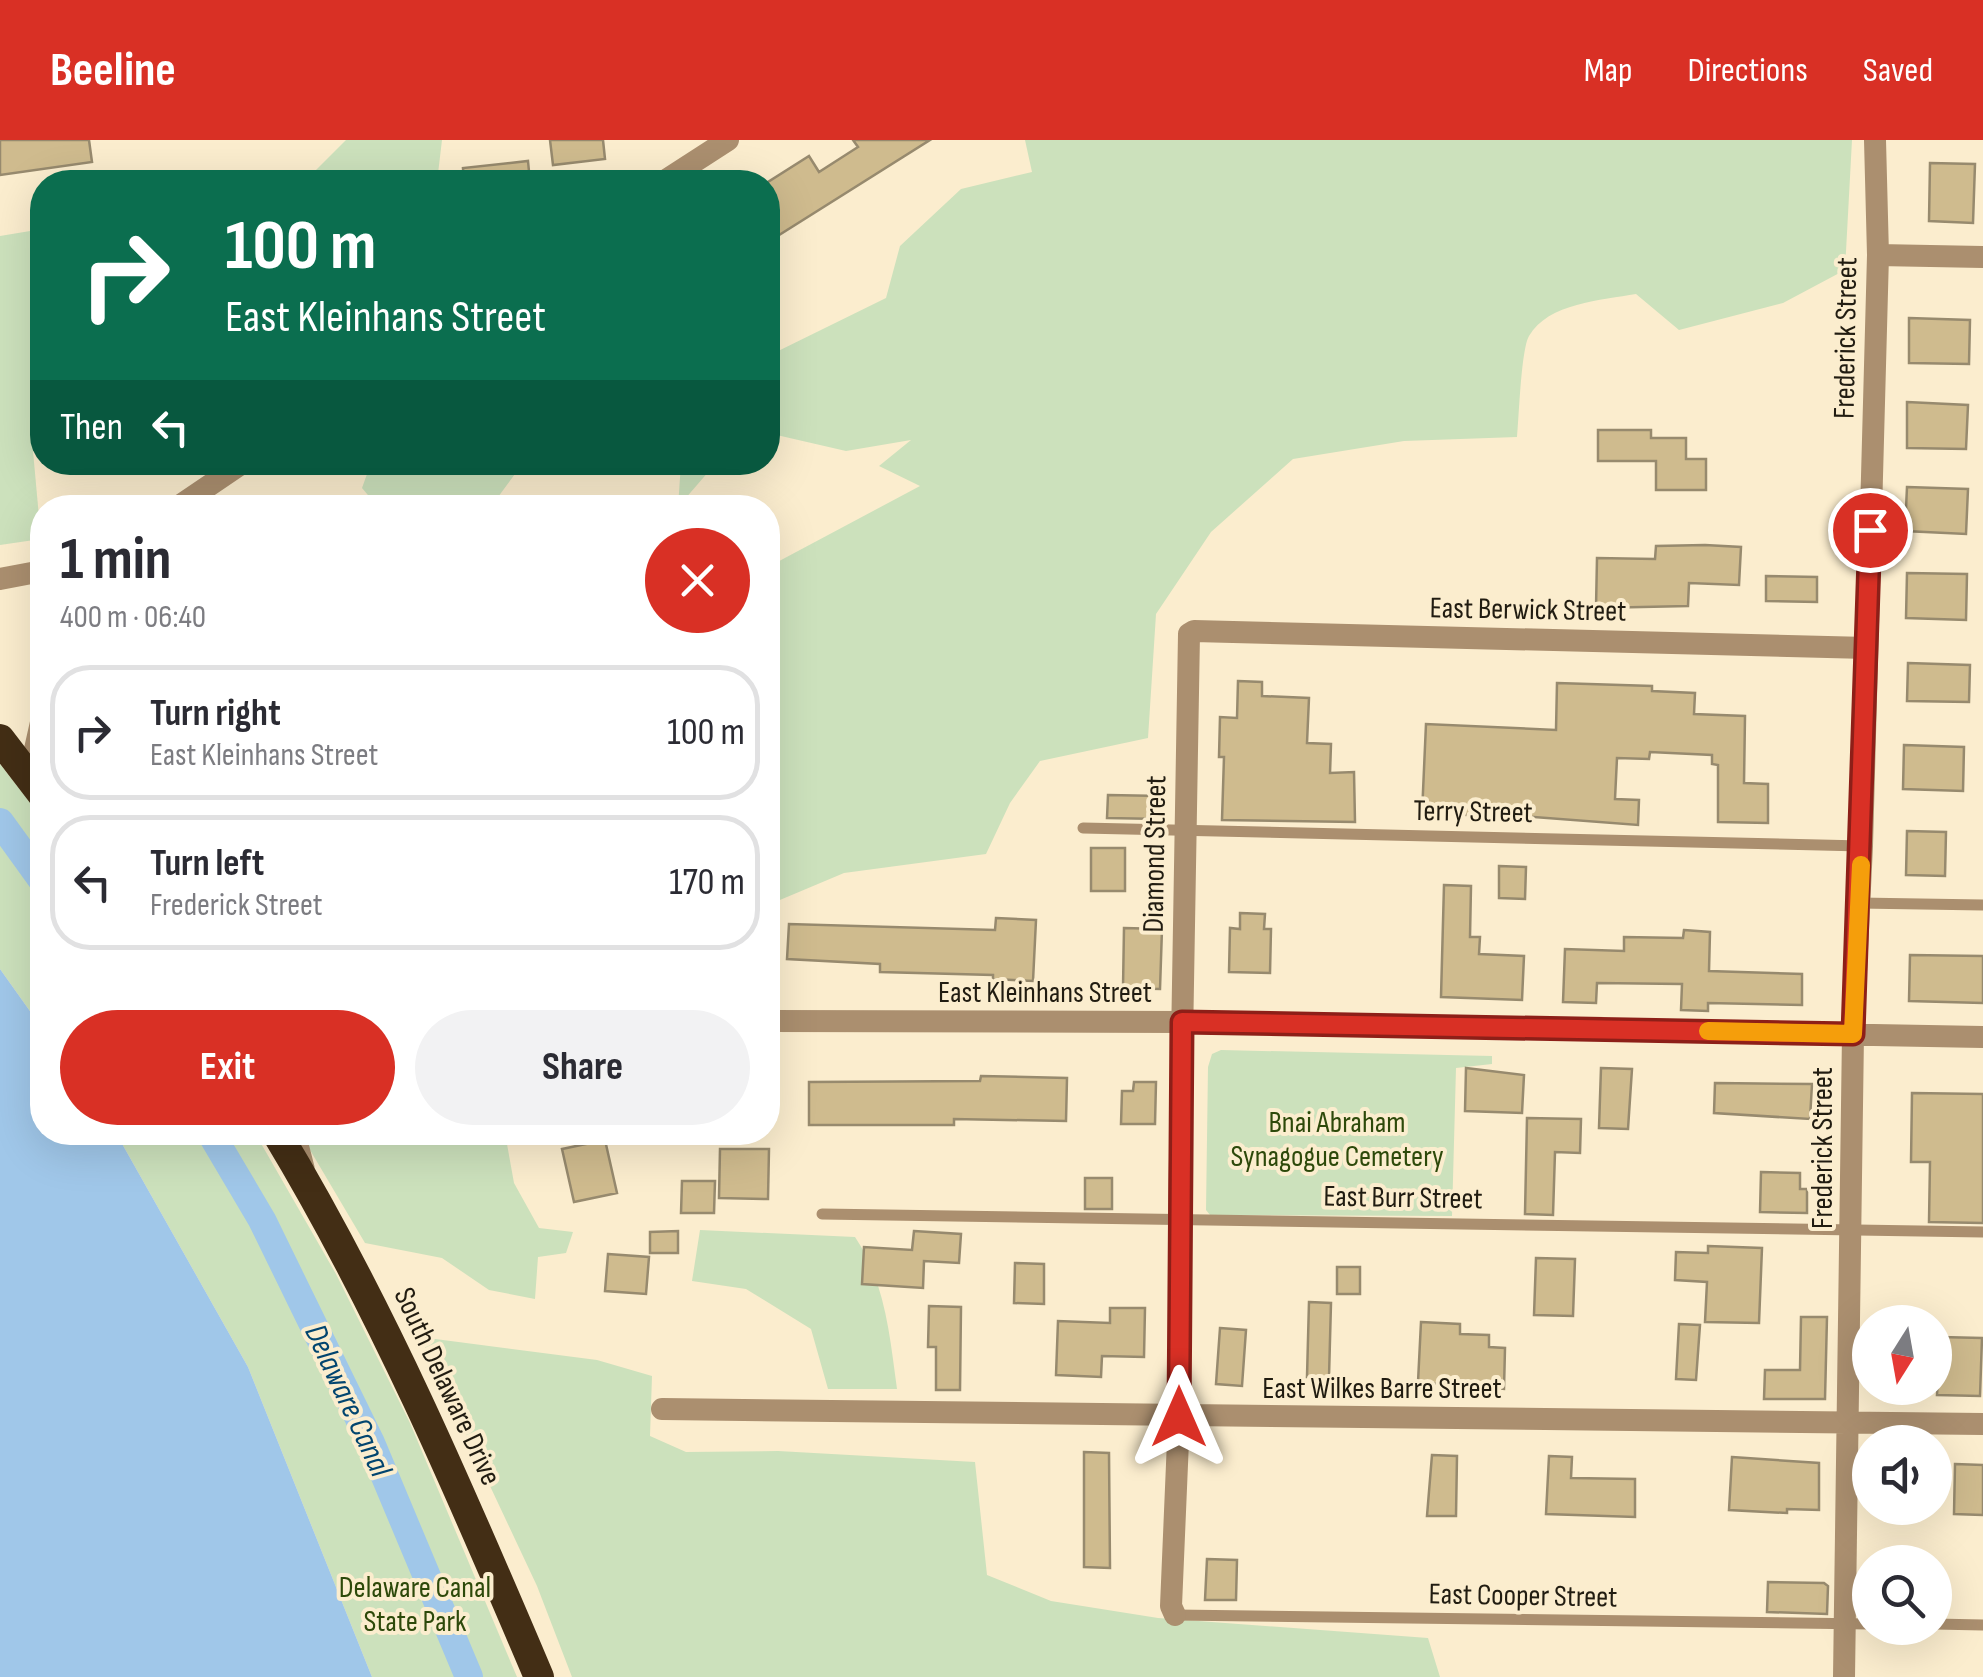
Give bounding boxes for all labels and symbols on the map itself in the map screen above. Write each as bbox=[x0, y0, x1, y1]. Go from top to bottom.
street label: Frederick Street bbox=[1827, 257, 1865, 419]
pin bbox=[1828, 488, 1913, 573]
street label: East Berwick Street bbox=[1429, 590, 1627, 630]
street label: Diamond Street bbox=[1136, 775, 1174, 933]
street label: Terry Street bbox=[1413, 793, 1533, 831]
street label: East Kleinhans Street bbox=[938, 975, 1152, 1011]
street label: Frederick Street bbox=[1805, 1067, 1841, 1229]
park label: Bnai Abraham Synagogue Cemetery bbox=[1230, 1105, 1444, 1175]
street label: East Burr Street bbox=[1323, 1179, 1483, 1217]
street label: South Delaware Drive bbox=[386, 1282, 509, 1491]
north arrow bbox=[1852, 1305, 1952, 1405]
water label: Delaware Canal bbox=[295, 1318, 400, 1484]
position arrow bbox=[1127, 1365, 1231, 1469]
street label: East Wilkes Barre Street bbox=[1262, 1371, 1502, 1407]
park label: Delaware Canal State Park bbox=[339, 1570, 491, 1640]
street label: East Cooper Street bbox=[1428, 1576, 1618, 1616]

